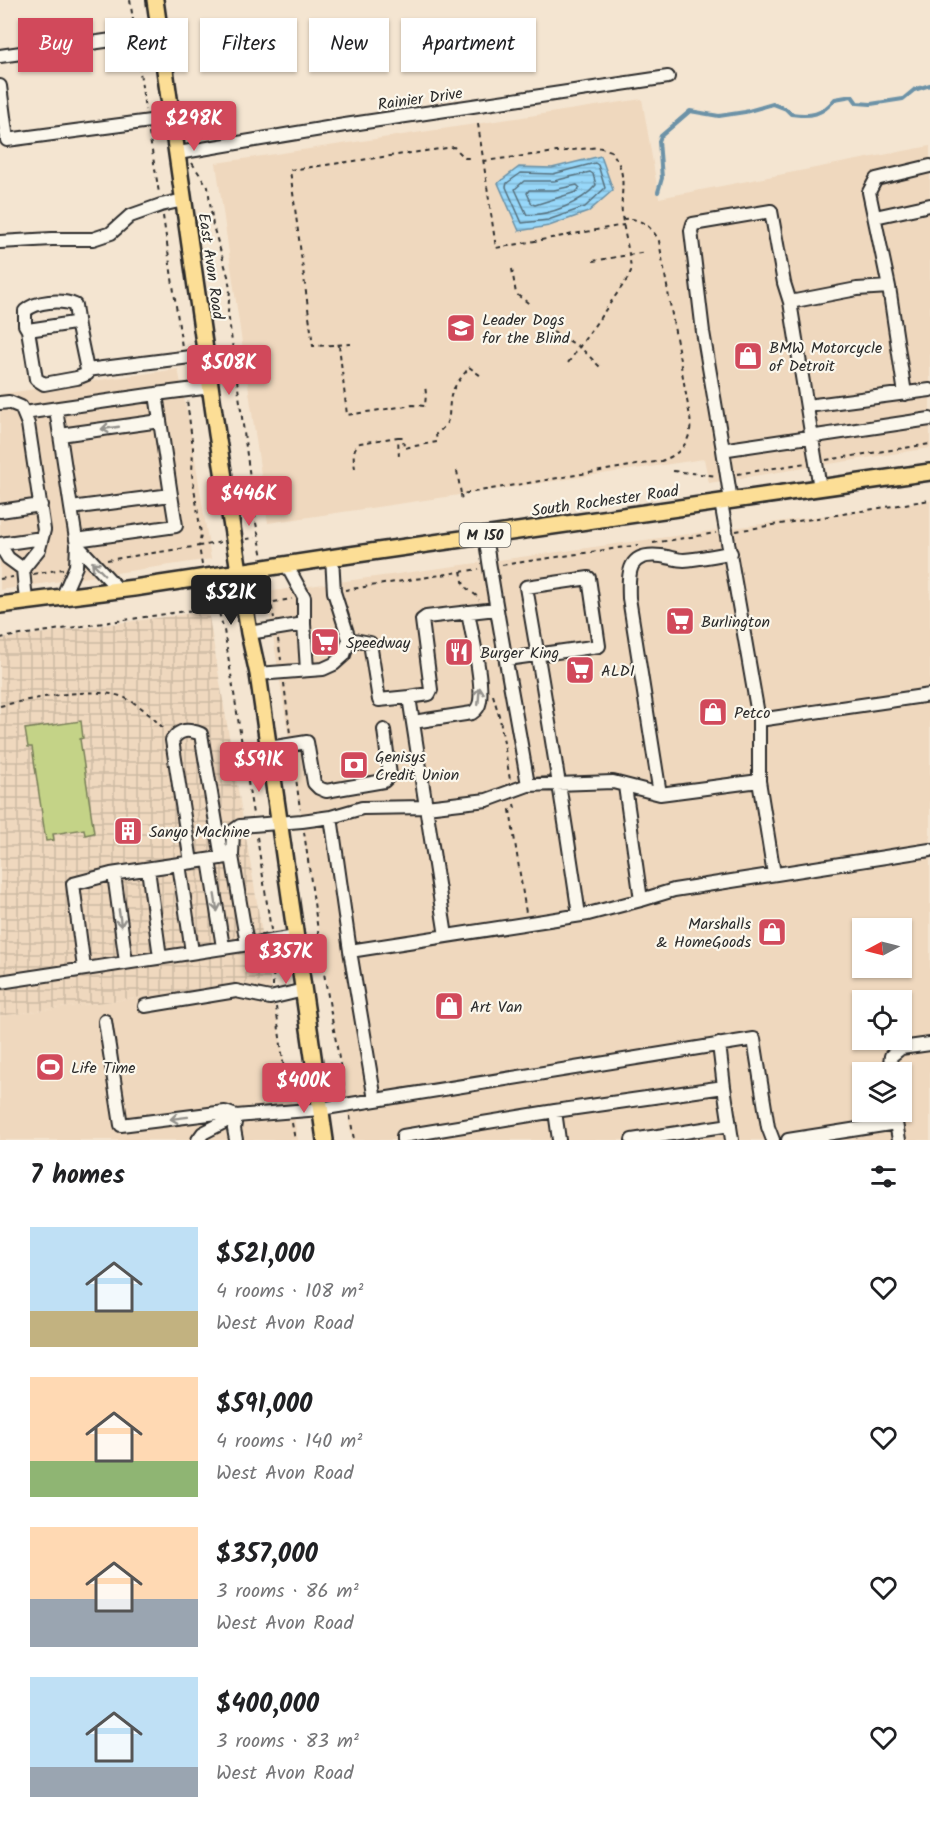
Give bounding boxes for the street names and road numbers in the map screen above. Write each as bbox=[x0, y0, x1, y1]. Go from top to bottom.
street label: Rainier Drive bbox=[376, 81, 464, 118]
street label: East Avon Road bbox=[191, 211, 230, 322]
street label: South Rochester Road bbox=[530, 479, 681, 524]
road number: M 150 bbox=[460, 523, 510, 547]

